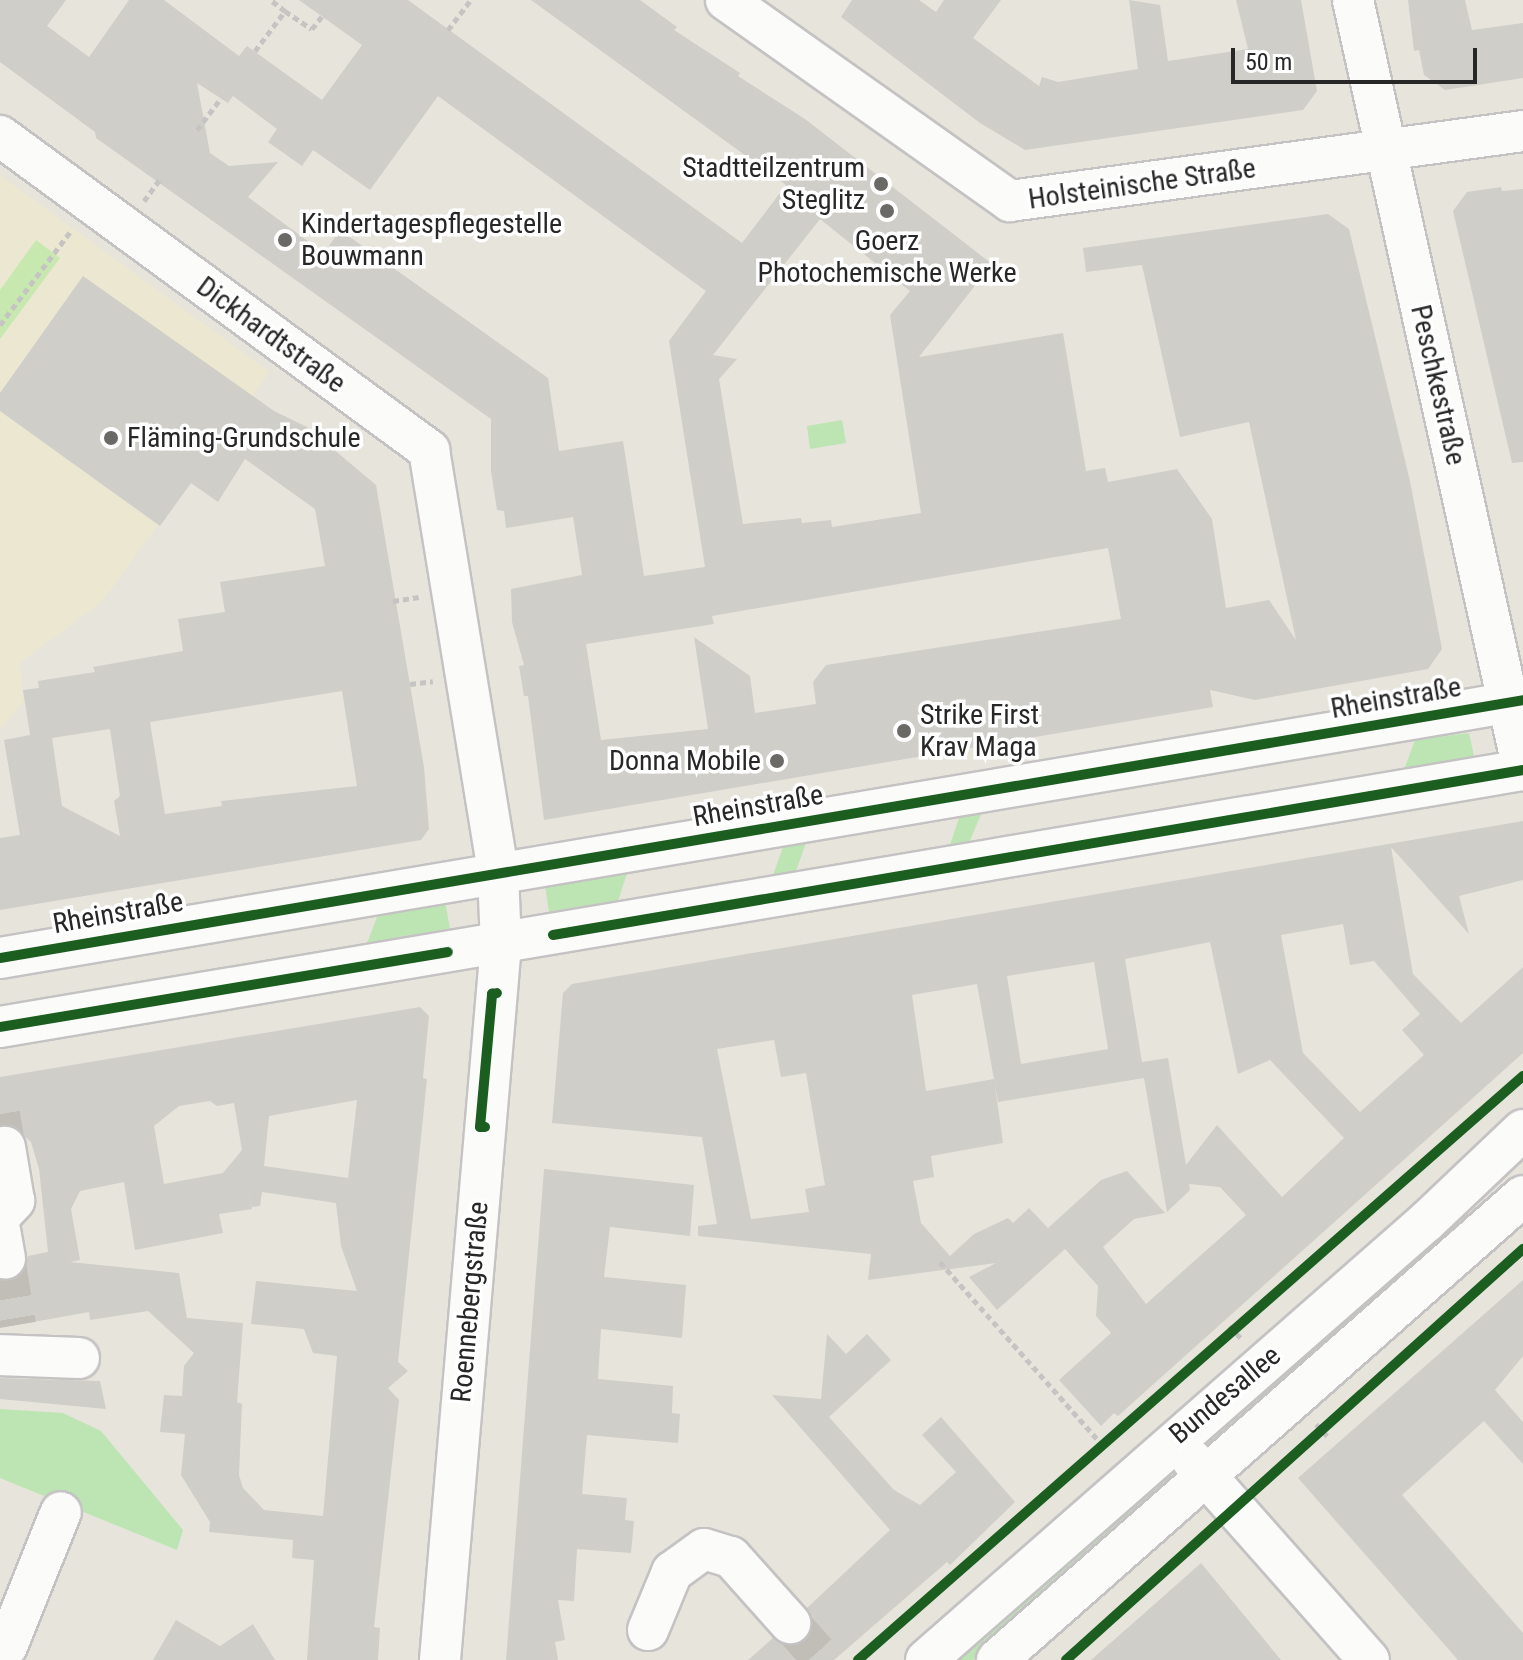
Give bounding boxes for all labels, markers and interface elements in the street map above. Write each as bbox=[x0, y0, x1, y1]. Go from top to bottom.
scale bar bbox=[1235, 32, 1481, 82]
text: 50 m bbox=[1245, 48, 1292, 76]
place label: Stadtteilzentrum Steglitz bbox=[682, 151, 865, 217]
street label: Holsteinische Straße bbox=[1026, 151, 1258, 217]
marker: Stadtteilzentrum Steglitz bbox=[872, 175, 890, 193]
marker: Goerz Photochemische Werke bbox=[878, 202, 896, 220]
place label: Kindertagespflegestelle Bouwmann bbox=[301, 207, 562, 273]
place label: Goerz Photochemische Werke bbox=[757, 224, 1017, 290]
marker: Kindertagespflegestelle Bouwmann bbox=[276, 231, 294, 249]
street label: Dickhardtstraße bbox=[190, 270, 352, 400]
street label: Peschkestraße bbox=[1403, 302, 1473, 468]
place label: Fläming-Grundschule bbox=[127, 421, 361, 455]
marker: Fläming-Grundschule bbox=[102, 429, 120, 447]
street label: Rheinstraße bbox=[1328, 670, 1464, 726]
place label: Strike First Krav Maga bbox=[920, 698, 1039, 764]
marker: Strike First Krav Maga bbox=[895, 722, 913, 740]
place label: Donna Mobile bbox=[609, 744, 761, 778]
marker: Donna Mobile bbox=[768, 752, 786, 770]
street label: Rheinstraße bbox=[690, 778, 826, 834]
street label: Rheinstraße bbox=[50, 885, 186, 941]
street label: Roennebergstraße bbox=[444, 1200, 496, 1404]
street label: Bundesallee bbox=[1163, 1339, 1287, 1451]

